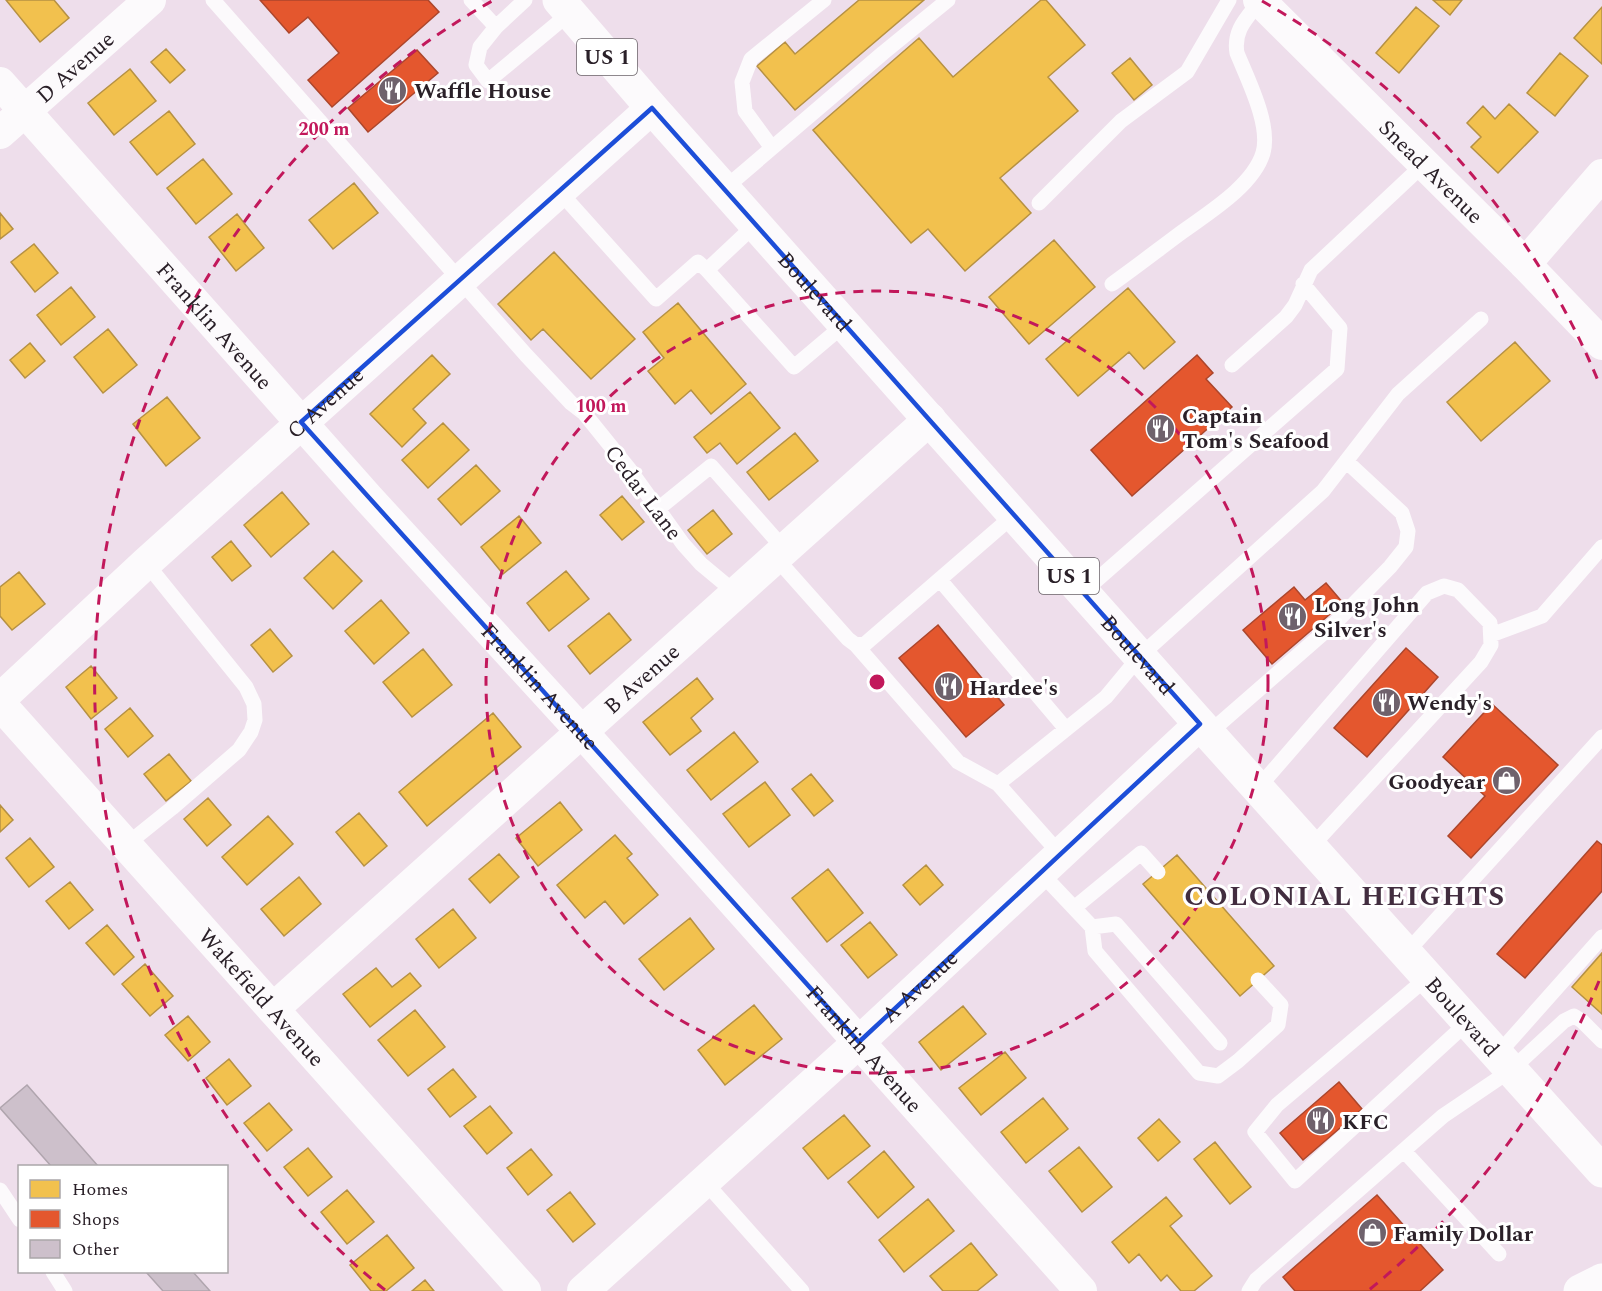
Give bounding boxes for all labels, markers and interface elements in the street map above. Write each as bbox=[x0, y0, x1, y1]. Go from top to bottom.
street label: D Avenue bbox=[29, 24, 122, 112]
road number: US 1 bbox=[577, 39, 637, 75]
restaurant icon: Waffle House bbox=[377, 74, 409, 106]
place label: Waffle House bbox=[414, 75, 551, 108]
street label: Snead Avenue bbox=[1370, 112, 1490, 232]
text: 200 m bbox=[298, 116, 350, 143]
street label: Boulevard bbox=[769, 245, 859, 340]
street label: Franklin Avenue bbox=[148, 255, 280, 398]
street label: C Avenue bbox=[280, 360, 372, 447]
text: 100 m bbox=[575, 393, 627, 420]
place label: Captain Tom's Seafood bbox=[1182, 400, 1329, 458]
restaurant icon: Captain Tom's Seafood bbox=[1145, 412, 1177, 444]
street label: Cedar Lane bbox=[596, 438, 690, 548]
road number: US 1 bbox=[1039, 558, 1099, 594]
place label: Long John Silver's bbox=[1314, 589, 1420, 647]
restaurant icon: Long John Silver's bbox=[1277, 601, 1309, 633]
street label: Boulevard bbox=[1092, 608, 1182, 703]
street label: Franklin Avenue bbox=[472, 617, 606, 758]
street label: B Avenue bbox=[597, 636, 688, 723]
restaurant icon: Hardee's bbox=[932, 671, 964, 703]
centre of rings bbox=[867, 672, 887, 692]
place label: Hardee's bbox=[969, 672, 1058, 705]
restaurant icon: Wendy's bbox=[1370, 686, 1402, 718]
place label: Wendy's bbox=[1407, 687, 1492, 720]
shop icon: Goodyear bbox=[1490, 765, 1522, 797]
place label: Goodyear bbox=[1388, 766, 1486, 799]
district label: COLONIAL HEIGHTS bbox=[1184, 875, 1506, 918]
street label: Wakefield Avenue bbox=[190, 921, 332, 1075]
street label: A Avenue bbox=[874, 943, 966, 1031]
street label: Boulevard bbox=[1416, 970, 1507, 1065]
street label: Franklin Avenue bbox=[797, 978, 930, 1121]
restaurant icon: KFC bbox=[1305, 1105, 1337, 1137]
place label: KFC bbox=[1342, 1106, 1389, 1139]
legend bbox=[18, 1165, 228, 1273]
text: Homes bbox=[72, 1176, 128, 1203]
text: Shops bbox=[72, 1206, 120, 1233]
shop icon: Family Dollar bbox=[1356, 1217, 1388, 1249]
place label: Family Dollar bbox=[1393, 1218, 1534, 1251]
text: Other bbox=[72, 1236, 119, 1263]

